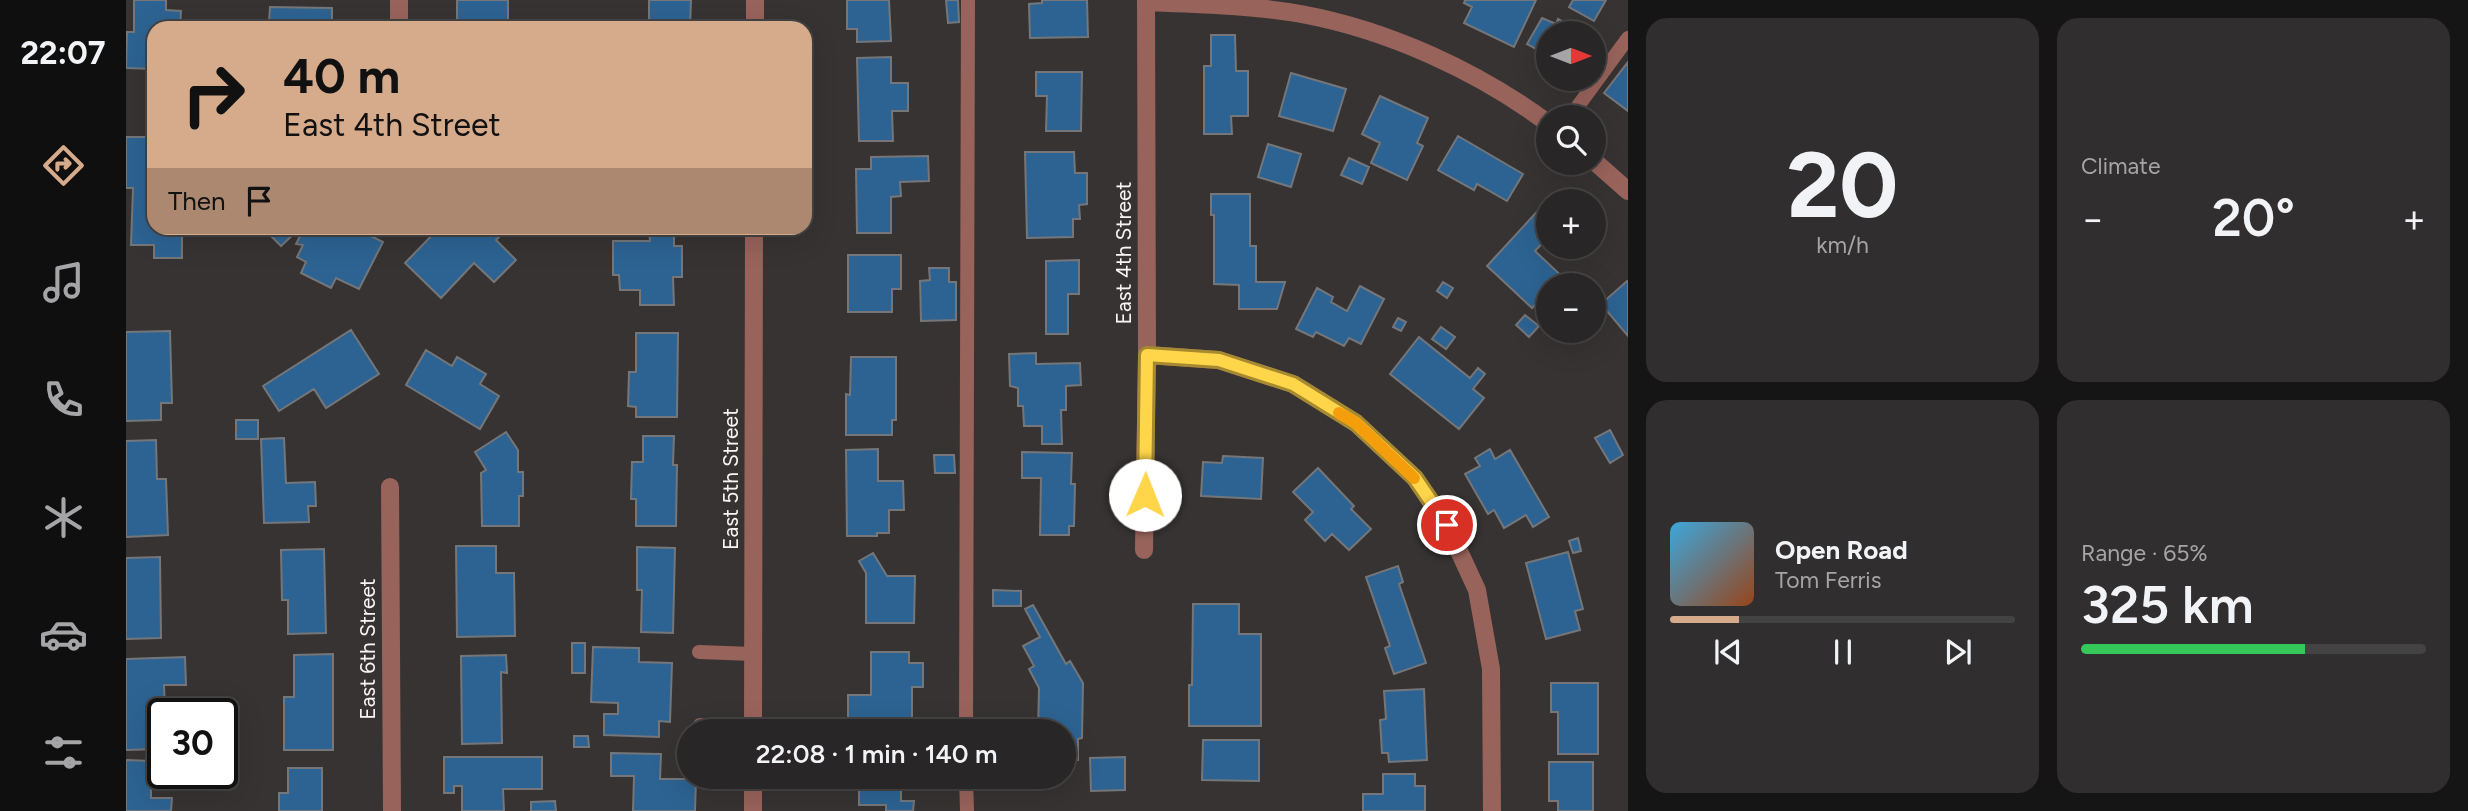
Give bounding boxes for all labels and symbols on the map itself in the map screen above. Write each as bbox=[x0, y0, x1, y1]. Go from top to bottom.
north arrow bbox=[1536, 21, 1606, 91]
street label: East 4th Street bbox=[1111, 182, 1136, 324]
street label: East 5th Street bbox=[718, 408, 743, 550]
position arrow bbox=[1108, 458, 1182, 532]
pin bbox=[1417, 495, 1477, 555]
street label: East 6th Street bbox=[355, 578, 380, 720]
speed limit sign: 30 bbox=[147, 698, 238, 789]

